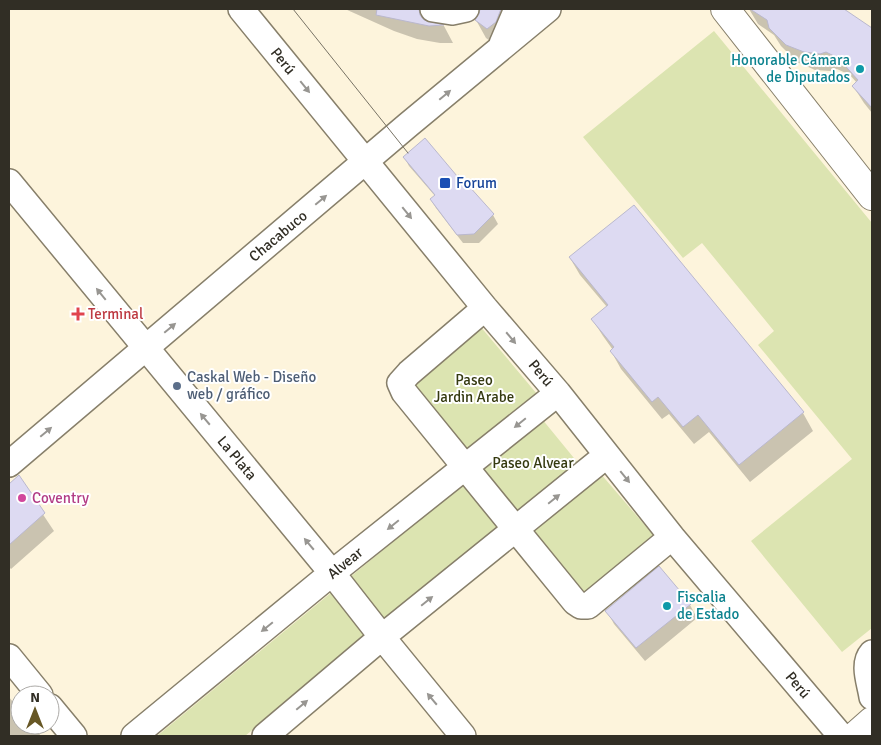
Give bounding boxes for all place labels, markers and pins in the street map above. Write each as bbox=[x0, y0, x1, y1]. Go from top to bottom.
place label: Honorable Cámara de Diputados bbox=[731, 51, 850, 86]
marker: Honorable Cámara de Diputados bbox=[854, 63, 866, 75]
place label: Forum bbox=[456, 174, 497, 192]
marker: Forum bbox=[438, 176, 452, 190]
place label: Terminal bbox=[88, 305, 143, 323]
marker: Terminal bbox=[72, 308, 84, 320]
place label: Caskal Web - Diseño web / gráfico bbox=[187, 368, 316, 403]
marker: Caskal Web - Diseño web / gráfico bbox=[171, 380, 183, 392]
place label: Coventry bbox=[32, 489, 89, 507]
marker: Coventry bbox=[16, 492, 28, 504]
place label: Fiscalia de Estado bbox=[677, 588, 740, 623]
marker: Fiscalia de Estado bbox=[661, 600, 673, 612]

